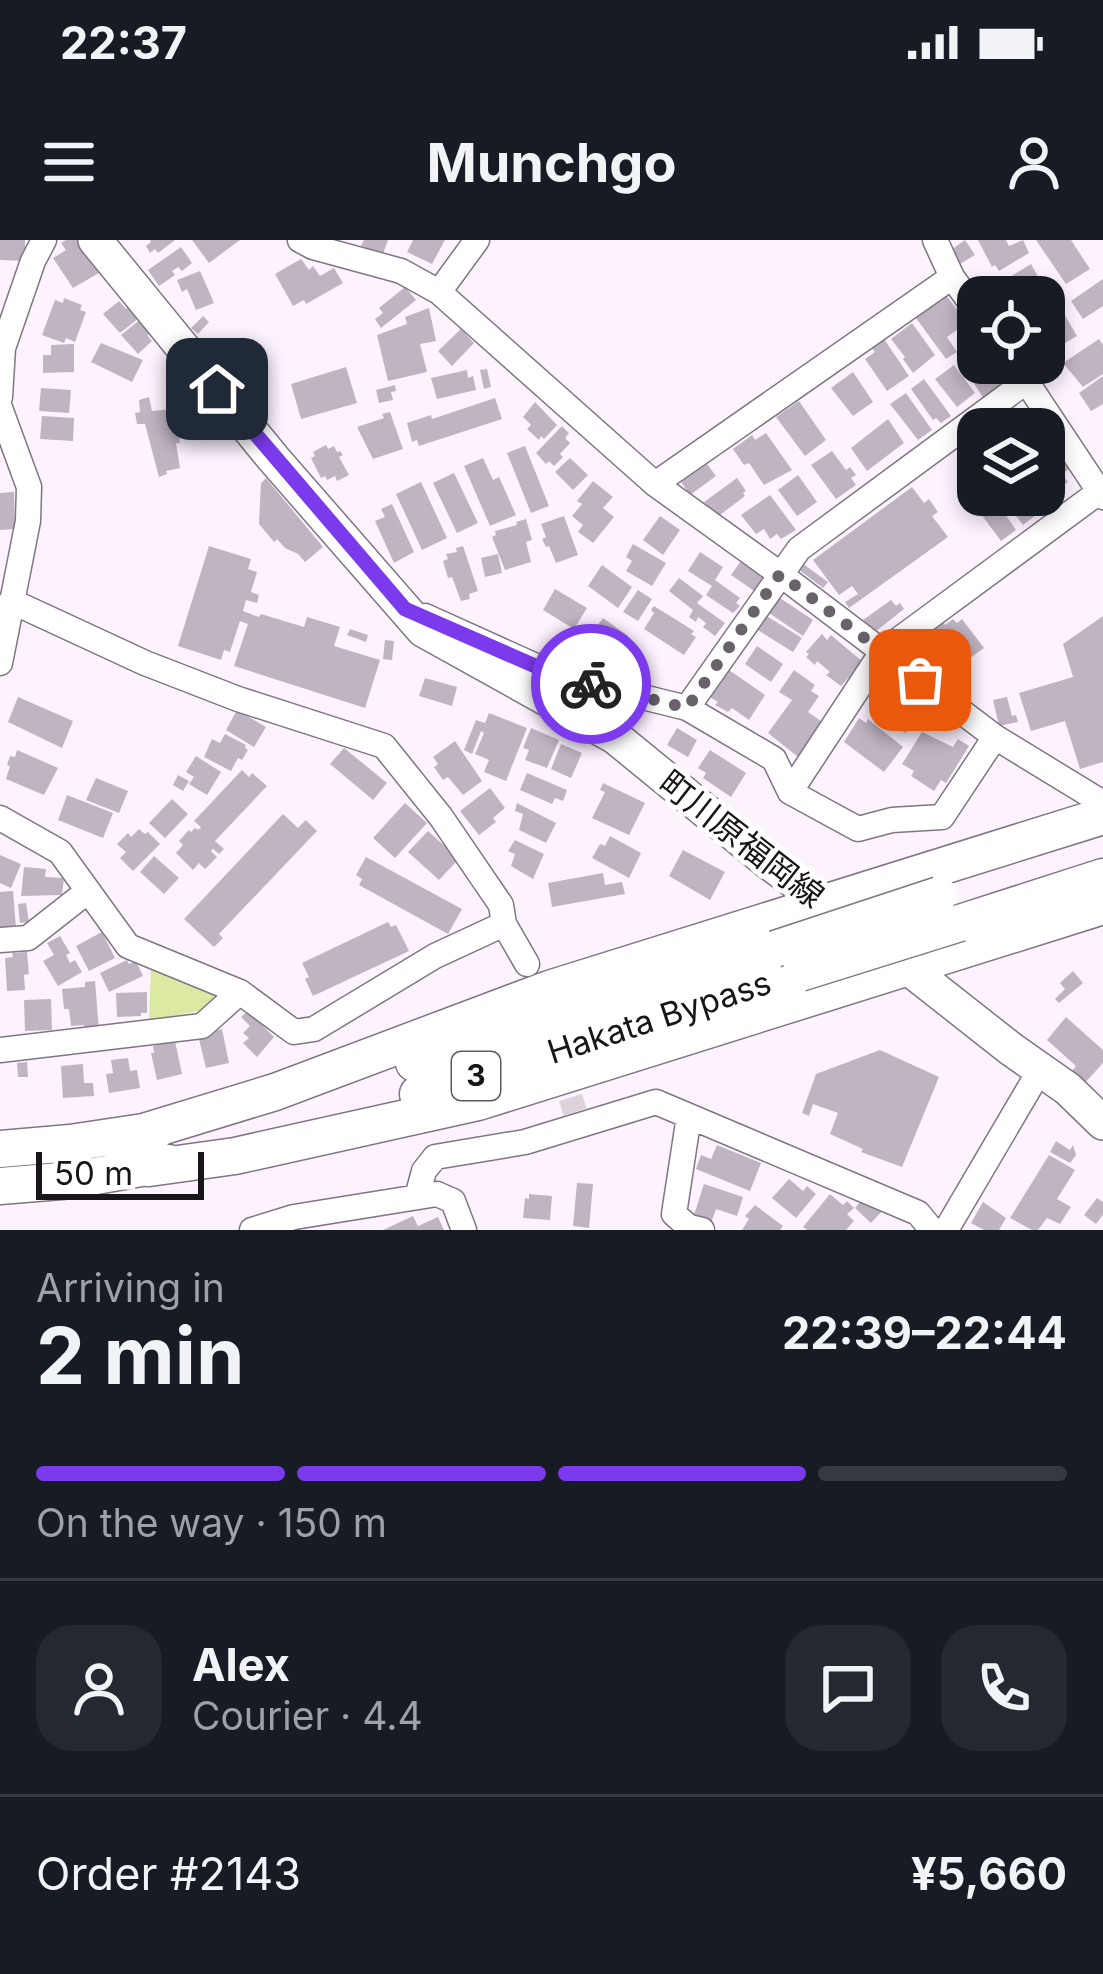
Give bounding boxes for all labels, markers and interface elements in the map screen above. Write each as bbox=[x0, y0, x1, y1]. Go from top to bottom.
text: 22:37 bbox=[60, 15, 187, 70]
icon: menu bbox=[36, 129, 102, 195]
icon: person bbox=[1001, 129, 1067, 195]
text: Munchgo bbox=[426, 130, 677, 195]
map controls bbox=[957, 276, 1065, 516]
button: locate bbox=[957, 276, 1065, 384]
pin bbox=[166, 338, 268, 440]
icon: home bbox=[184, 356, 250, 422]
button: layers bbox=[957, 408, 1065, 516]
courier bbox=[531, 624, 651, 744]
pin bbox=[869, 629, 971, 731]
icon: bag bbox=[887, 647, 953, 713]
icon: bike bbox=[558, 651, 624, 717]
street label: 町川原福岡線 bbox=[652, 762, 832, 916]
street label: Hakata Bypass bbox=[542, 962, 776, 1072]
road number: 3 bbox=[452, 1052, 500, 1100]
scale bar bbox=[36, 1146, 204, 1199]
text: 50 m bbox=[54, 1153, 133, 1193]
text: Arriving in bbox=[36, 1264, 225, 1311]
text: 22:39–22:44 bbox=[782, 1305, 1067, 1360]
text: 2 min bbox=[36, 1308, 244, 1403]
text: On the way · 150 m bbox=[36, 1499, 387, 1546]
button: person bbox=[36, 1625, 162, 1751]
button: chat bbox=[785, 1625, 911, 1751]
button: phone bbox=[941, 1625, 1067, 1751]
text: Alex bbox=[192, 1637, 290, 1692]
text: Courier · 4.4 bbox=[192, 1692, 423, 1739]
text: Order #2143 bbox=[36, 1846, 301, 1901]
text: ¥5,660 bbox=[911, 1846, 1067, 1901]

